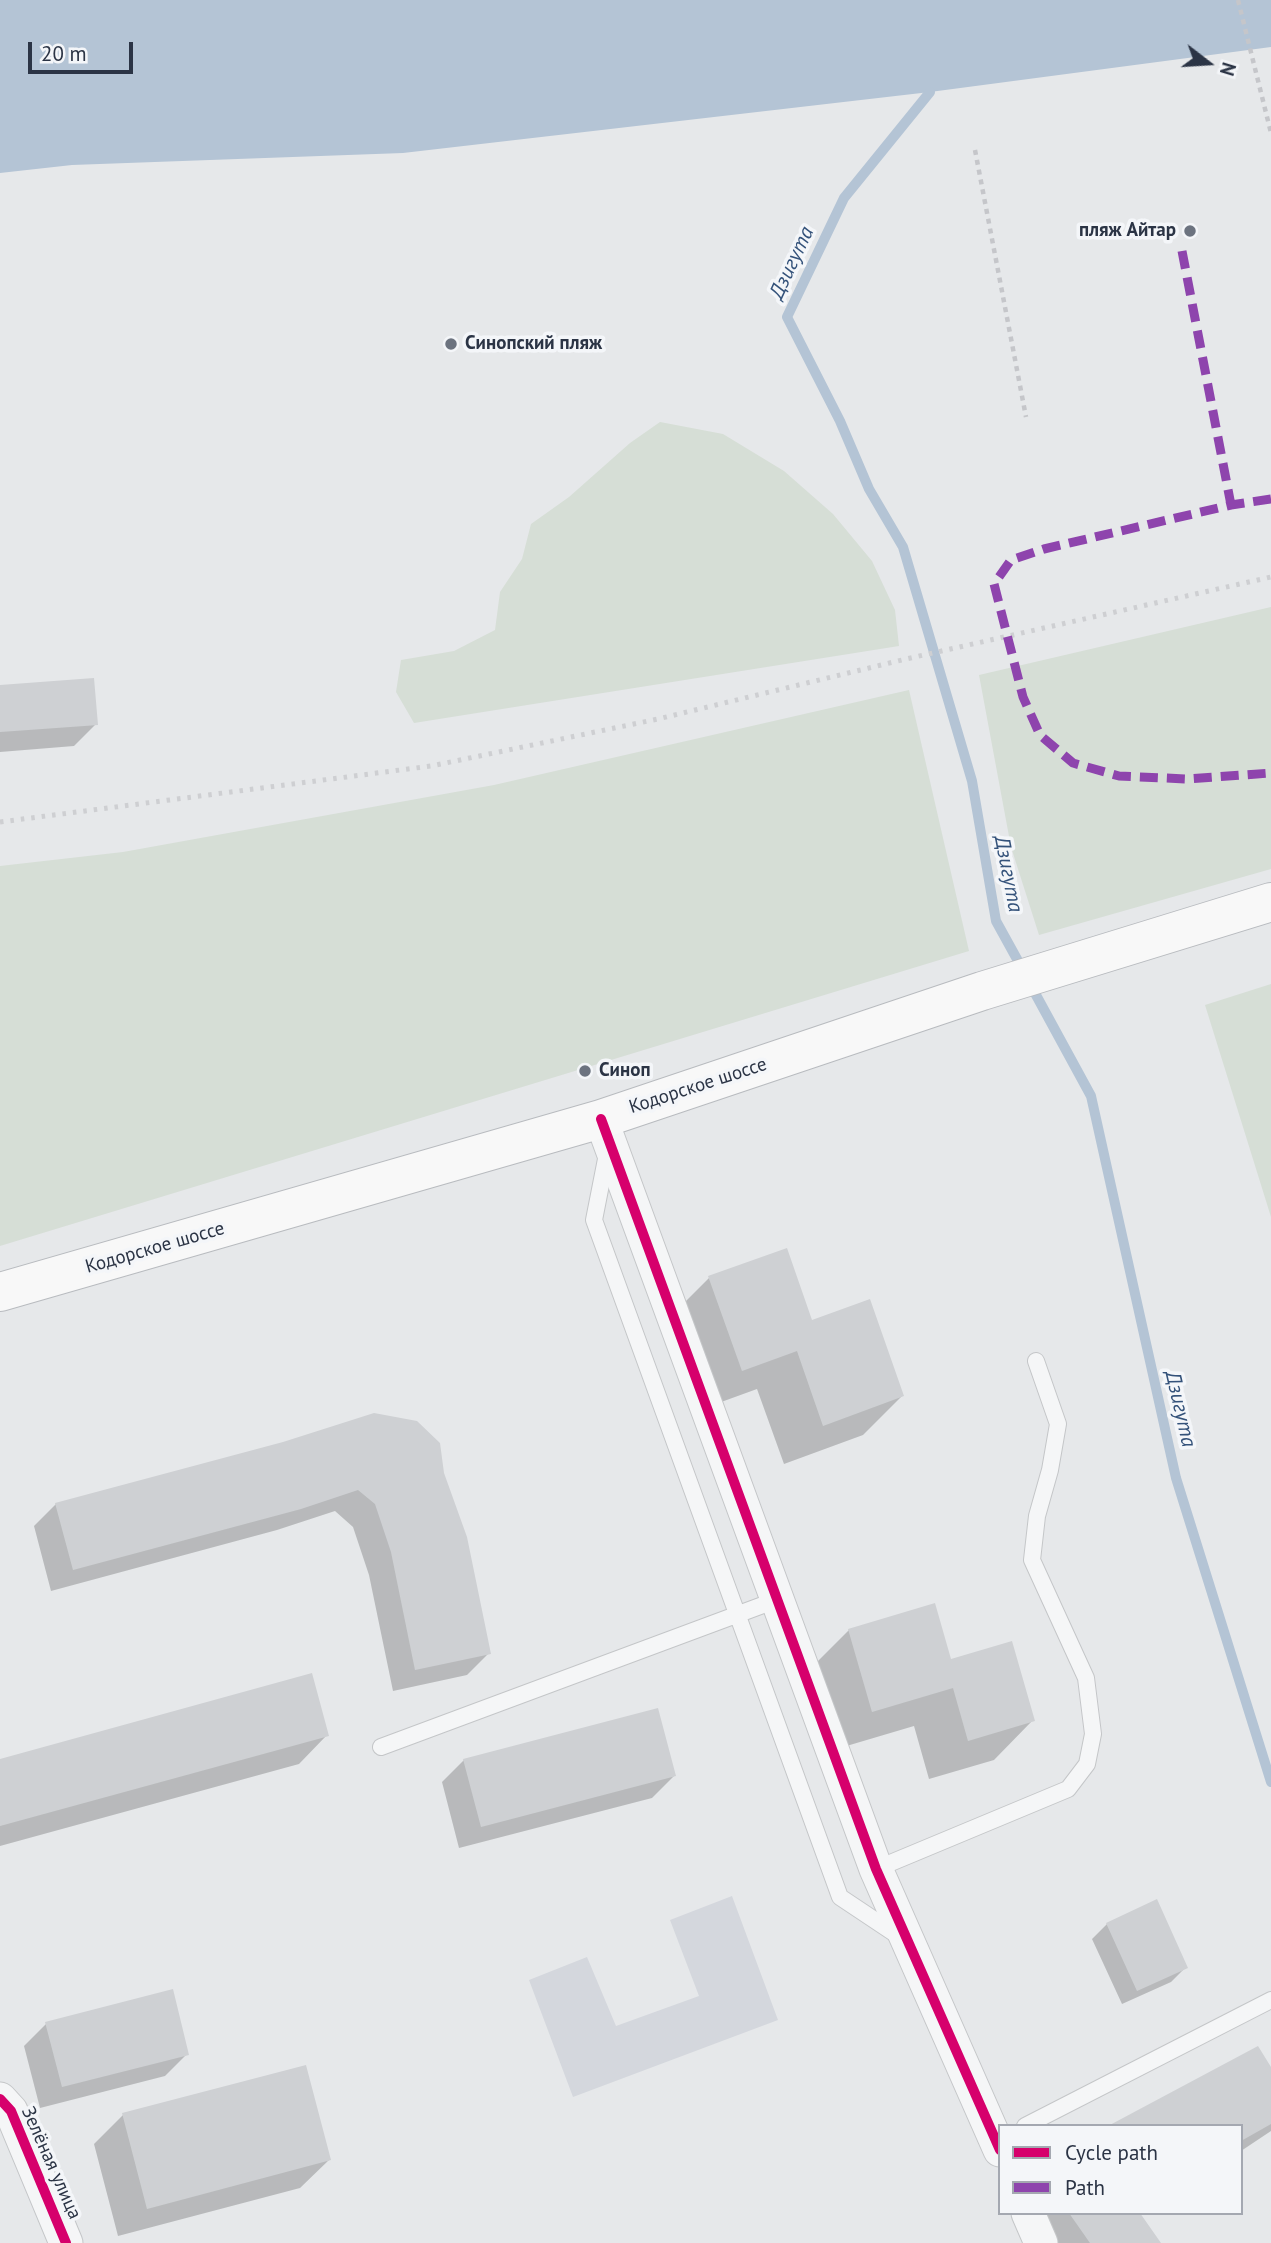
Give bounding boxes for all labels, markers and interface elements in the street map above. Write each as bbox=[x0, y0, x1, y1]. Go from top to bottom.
scale bar bbox=[32, 28, 136, 72]
north arrow bbox=[1173, 28, 1243, 98]
text: 20 m bbox=[41, 40, 87, 67]
text: N bbox=[1215, 60, 1241, 79]
place label: пляж Айтар bbox=[1079, 220, 1176, 242]
water label: Дзигута bbox=[764, 223, 820, 303]
marker: пляж Айтар bbox=[1182, 223, 1198, 239]
place label: Синопский пляж bbox=[465, 333, 602, 355]
marker: Синопский пляж bbox=[443, 336, 459, 352]
water label: Дзигута bbox=[988, 834, 1028, 914]
street label: Кодорское шоссе bbox=[626, 1053, 770, 1119]
place label: Синоп bbox=[599, 1060, 650, 1082]
marker: Синоп bbox=[577, 1063, 593, 1079]
street label: Кодорское шоссе bbox=[83, 1217, 227, 1279]
water label: Дзигута bbox=[1159, 1369, 1201, 1449]
street label: Зелёная улица bbox=[16, 2103, 86, 2223]
legend bbox=[998, 2124, 1243, 2215]
text: Cycle path bbox=[1065, 2139, 1158, 2166]
text: Path bbox=[1065, 2174, 1105, 2201]

